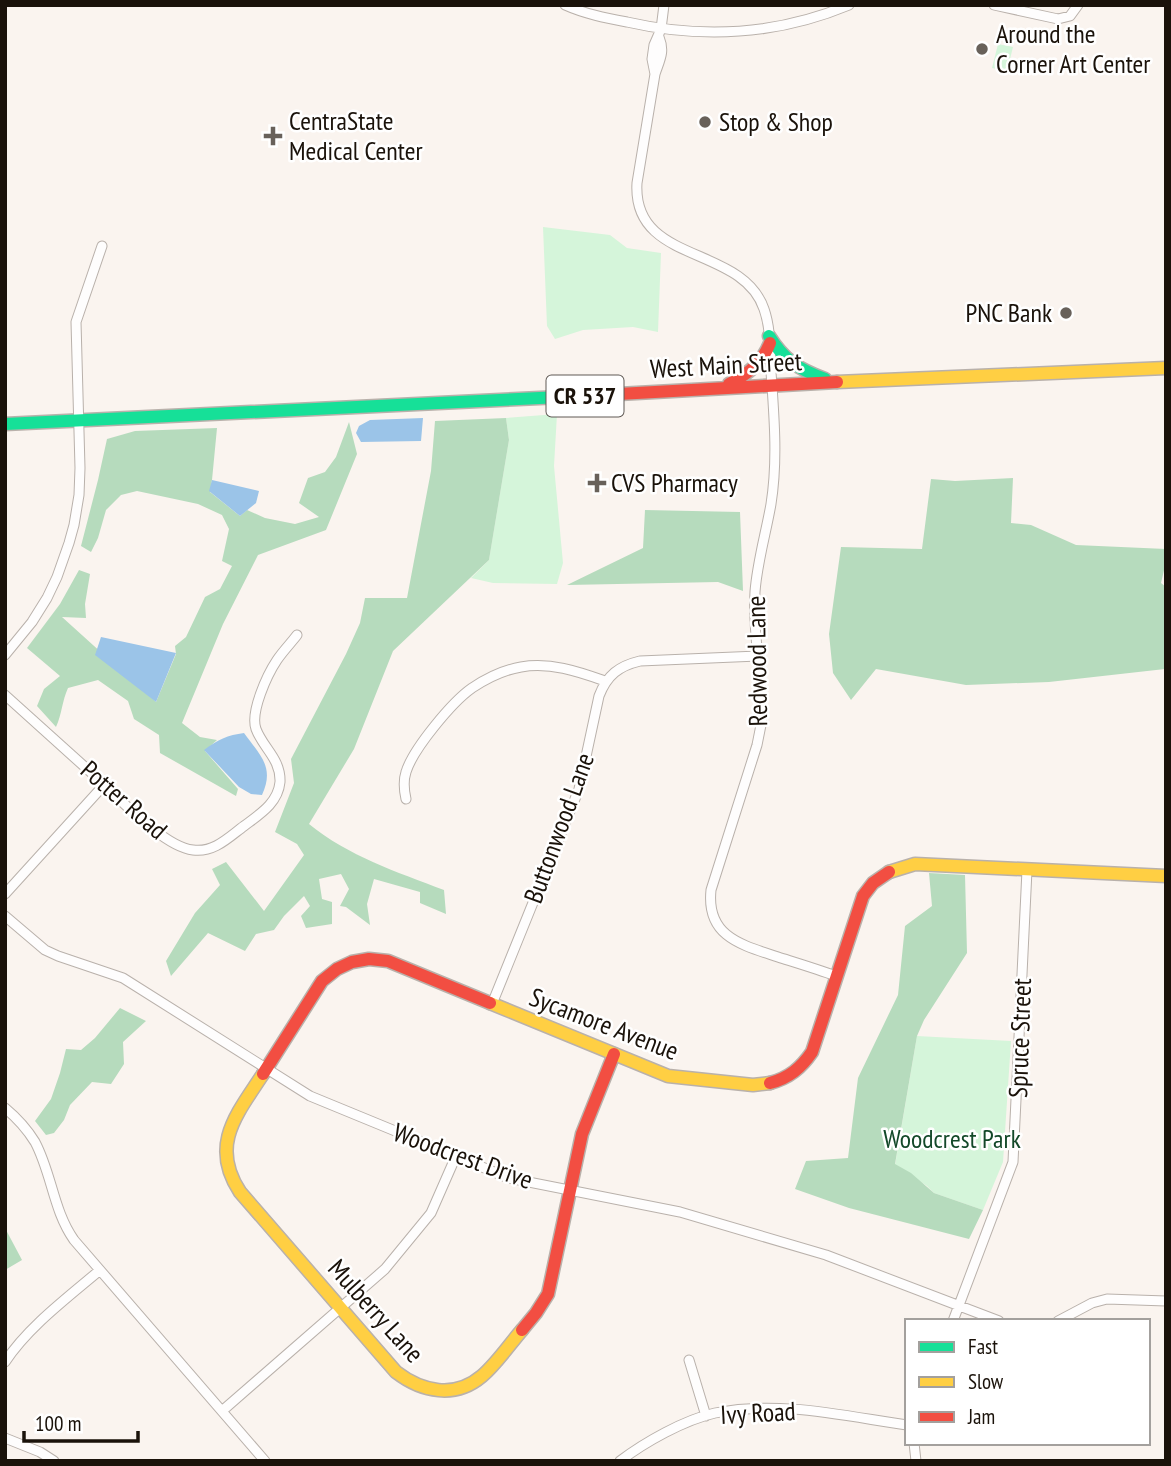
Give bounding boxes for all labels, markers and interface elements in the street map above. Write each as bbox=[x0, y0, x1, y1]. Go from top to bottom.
place label: Around the Corner Art Center bbox=[996, 17, 1150, 80]
marker: Around the Corner Art Center bbox=[974, 41, 990, 57]
place label: CentraState Medical Center bbox=[289, 104, 423, 167]
place label: Stop & Shop bbox=[719, 105, 833, 138]
marker: Stop & Shop bbox=[697, 114, 713, 130]
marker: CentraState Medical Center bbox=[263, 126, 283, 146]
place label: PNC Bank bbox=[966, 296, 1052, 329]
marker: PNC Bank bbox=[1058, 305, 1074, 321]
street label: West Main Street bbox=[649, 344, 803, 385]
road number: CR 537 bbox=[546, 376, 624, 416]
place label: CVS Pharmacy bbox=[611, 466, 738, 499]
marker: CVS Pharmacy bbox=[589, 475, 605, 491]
street label: Redwood Lane bbox=[739, 595, 774, 727]
street label: Buttonwood Lane bbox=[516, 748, 601, 908]
street label: Potter Road bbox=[74, 753, 174, 846]
street label: Spruce Street bbox=[1001, 978, 1038, 1098]
street label: Sycamore Avenue bbox=[525, 980, 683, 1067]
street label: Woodcrest Drive bbox=[389, 1115, 537, 1196]
park label: Woodcrest Park bbox=[883, 1122, 1021, 1155]
street label: Mulberry Lane bbox=[321, 1252, 431, 1369]
legend bbox=[905, 1319, 1150, 1445]
text: Fast bbox=[968, 1333, 998, 1360]
text: Slow bbox=[968, 1368, 1004, 1395]
street label: Ivy Road bbox=[719, 1394, 796, 1431]
scale bar bbox=[24, 1400, 138, 1444]
text: Jam bbox=[967, 1403, 995, 1430]
text: 100 m bbox=[35, 1410, 81, 1437]

